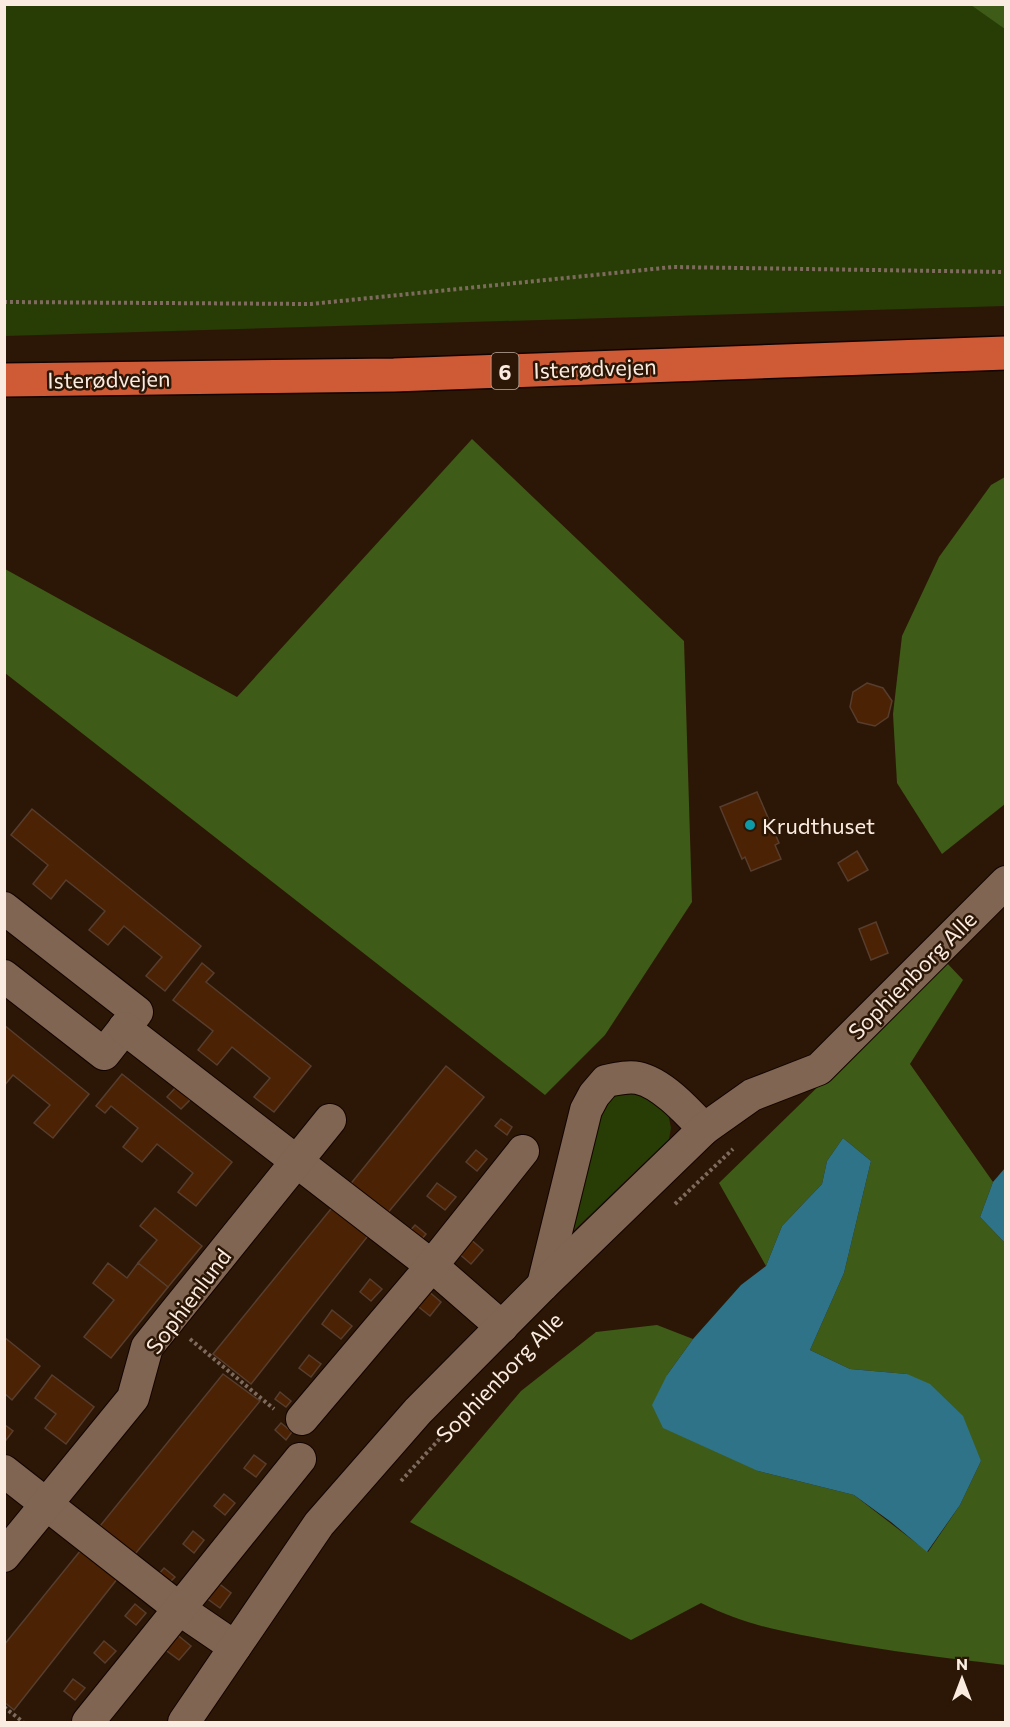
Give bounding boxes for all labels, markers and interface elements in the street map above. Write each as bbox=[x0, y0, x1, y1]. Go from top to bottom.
street label: Isterødvejen bbox=[533, 352, 657, 384]
road number: 6 bbox=[492, 353, 518, 389]
street label: Isterødvejen bbox=[47, 364, 171, 394]
place label: Krudthuset bbox=[762, 812, 875, 839]
marker: Krudthuset bbox=[743, 818, 757, 832]
street label: Sophienborg Alle bbox=[842, 905, 982, 1045]
street label: Sophienlund bbox=[140, 1243, 236, 1359]
street label: Sophienborg Alle bbox=[430, 1306, 568, 1448]
north arrow bbox=[932, 1649, 992, 1709]
text: N bbox=[956, 1654, 968, 1673]

